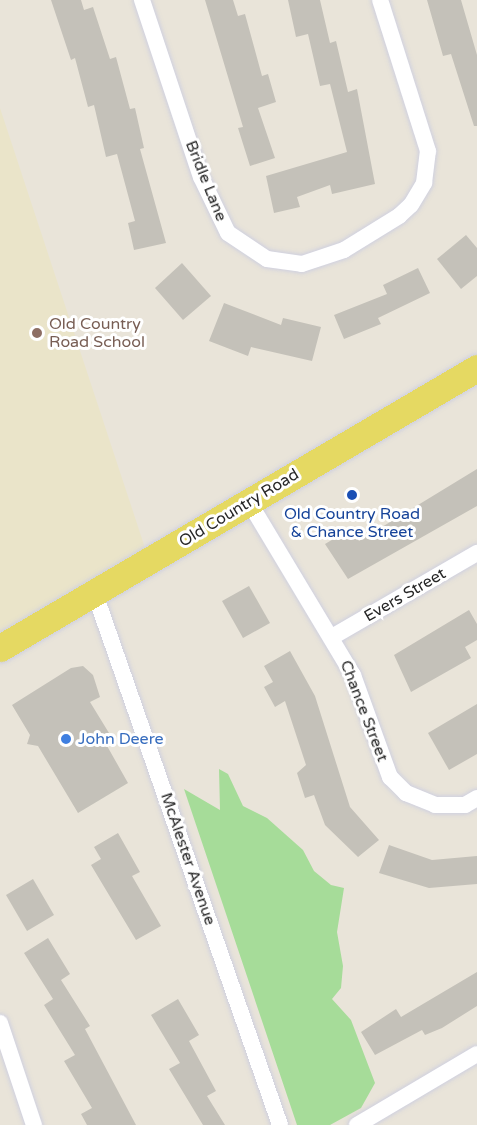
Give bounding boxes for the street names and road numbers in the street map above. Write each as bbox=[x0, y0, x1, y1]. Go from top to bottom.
street label: Bridle Lane bbox=[181, 138, 231, 224]
street label: Old Country Road bbox=[176, 465, 302, 551]
street label: Evers Street bbox=[361, 564, 449, 626]
street label: Chance Street bbox=[336, 658, 392, 764]
street label: McAlester Avenue bbox=[156, 790, 220, 928]

